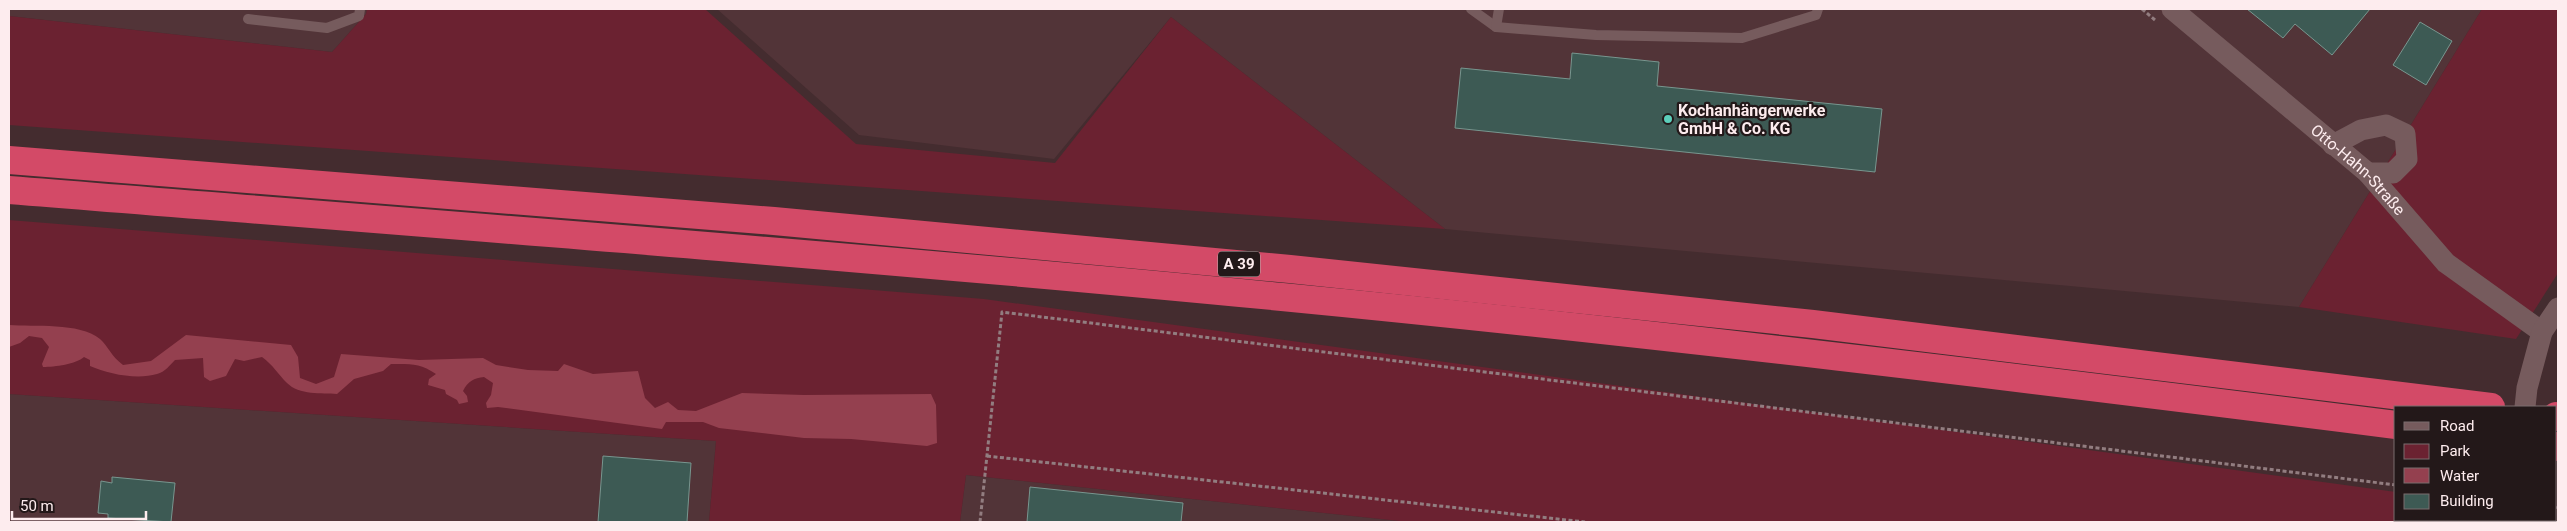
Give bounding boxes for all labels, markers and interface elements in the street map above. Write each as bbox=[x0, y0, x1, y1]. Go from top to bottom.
place label: Kochanhängerwerke GmbH & Co. KG bbox=[1678, 101, 1826, 138]
marker: Kochanhängerwerke GmbH & Co. KG bbox=[1662, 113, 1674, 125]
street label: Otto-Hahn-Straße bbox=[2307, 120, 2409, 219]
road number: A 39 bbox=[1218, 252, 1260, 276]
legend bbox=[2394, 406, 2557, 521]
text: Road bbox=[2440, 417, 2474, 435]
text: Park bbox=[2440, 442, 2471, 460]
text: Water bbox=[2440, 467, 2479, 485]
scale bar bbox=[12, 488, 146, 520]
text: Building bbox=[2440, 492, 2494, 510]
text: 50 m bbox=[20, 497, 54, 515]

